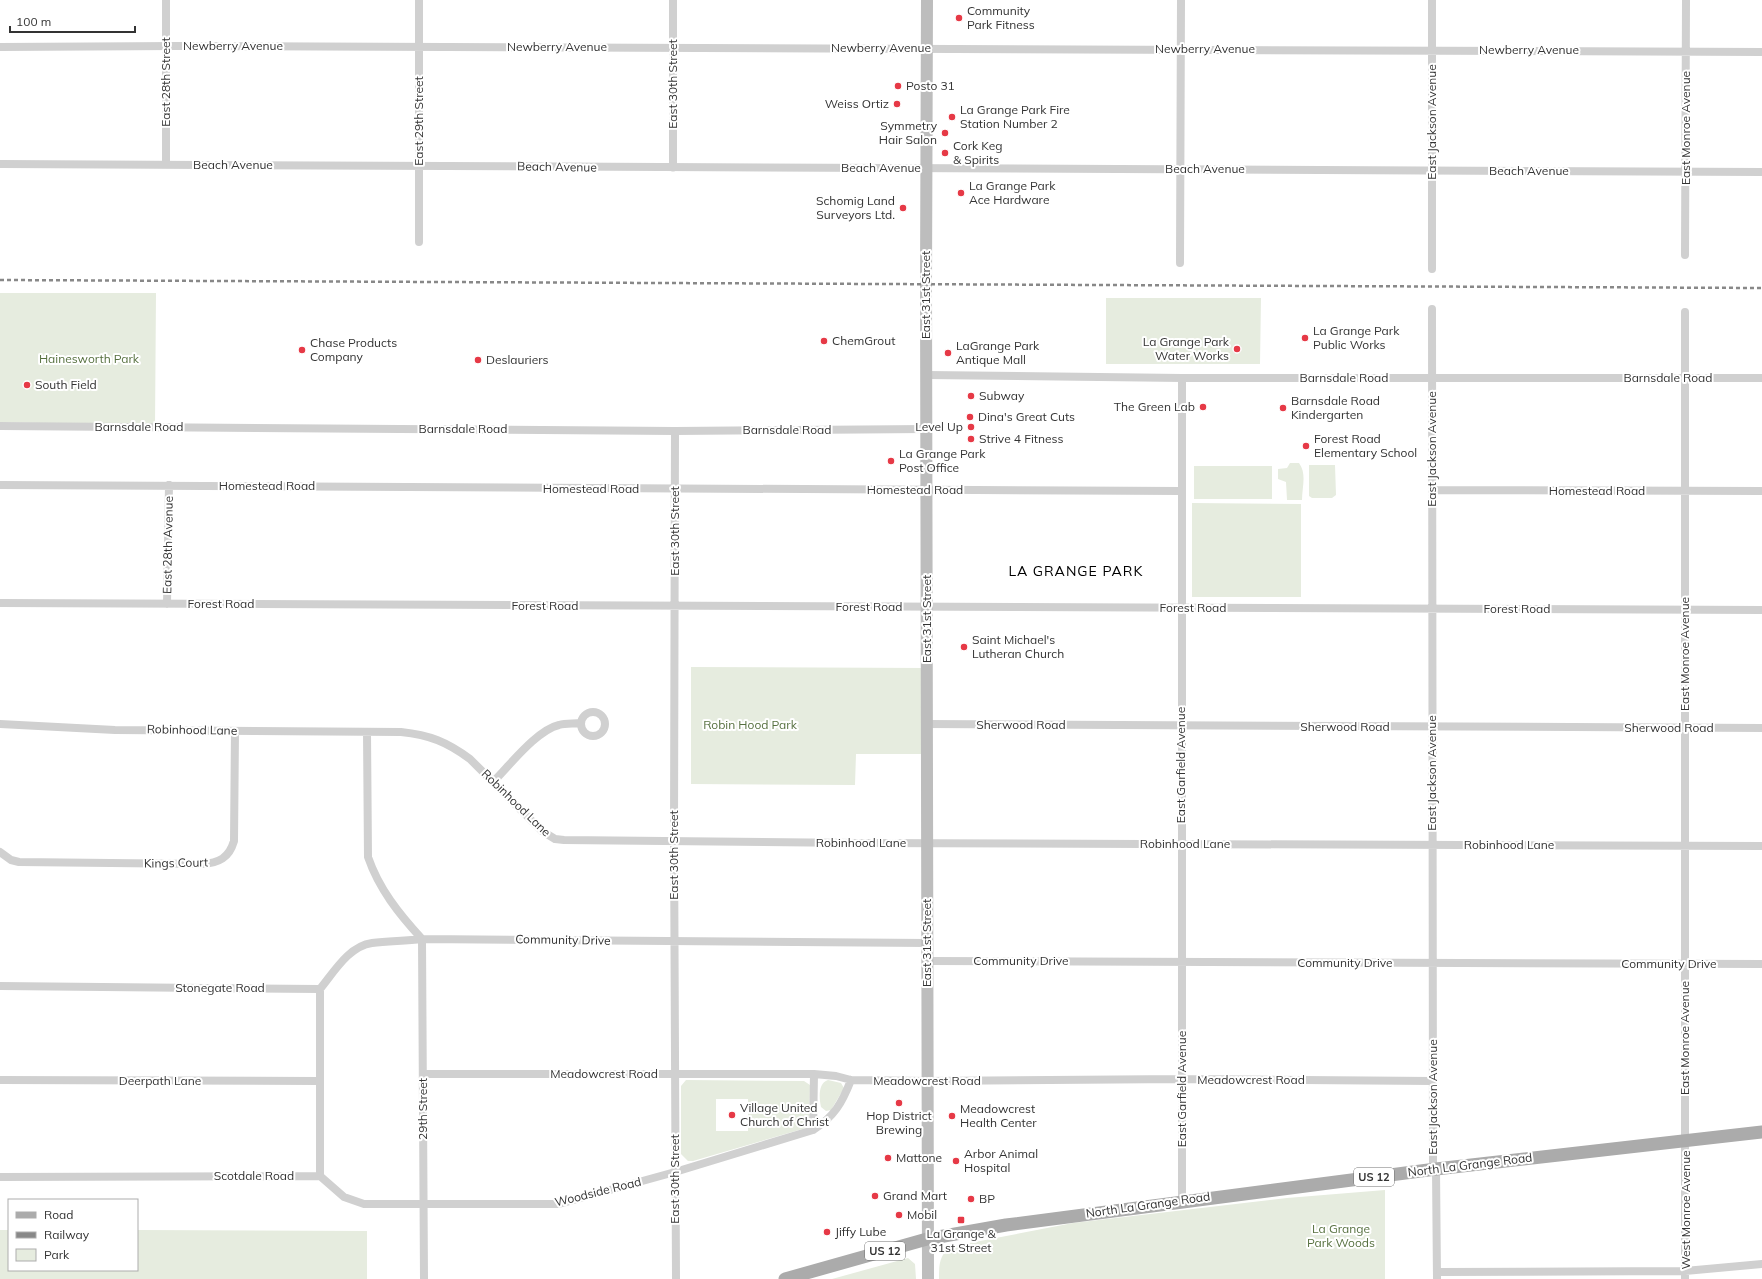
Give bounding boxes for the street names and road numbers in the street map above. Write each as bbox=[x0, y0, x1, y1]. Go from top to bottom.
street label: East 28th Street bbox=[158, 37, 173, 127]
street label: Newberry Avenue bbox=[183, 38, 283, 53]
street label: Newberry Avenue bbox=[507, 39, 607, 54]
street label: East 30th Street bbox=[665, 39, 680, 129]
street label: Newberry Avenue bbox=[831, 40, 931, 55]
street label: Newberry Avenue bbox=[1155, 41, 1255, 56]
street label: Newberry Avenue bbox=[1479, 42, 1579, 57]
street label: East Jackson Avenue bbox=[1424, 64, 1439, 180]
street label: East Monroe Avenue bbox=[1678, 71, 1693, 185]
street label: East 29th Street bbox=[411, 76, 426, 166]
street label: Beach Avenue bbox=[193, 157, 273, 172]
street label: Beach Avenue bbox=[517, 158, 597, 175]
street label: Beach Avenue bbox=[841, 160, 921, 175]
street label: Beach Avenue bbox=[1165, 161, 1245, 176]
street label: Beach Avenue bbox=[1489, 163, 1569, 178]
street label: East 31st Street bbox=[918, 251, 933, 339]
street label: Barnsdale Road bbox=[1299, 370, 1389, 385]
street label: Barnsdale Road bbox=[1623, 370, 1713, 385]
street label: East Jackson Avenue bbox=[1424, 391, 1439, 507]
street label: Barnsdale Road bbox=[94, 419, 184, 434]
street label: Barnsdale Road bbox=[418, 421, 508, 436]
street label: Barnsdale Road bbox=[742, 422, 832, 437]
street label: Homestead Road bbox=[219, 478, 315, 493]
street label: Homestead Road bbox=[543, 481, 639, 496]
street label: Homestead Road bbox=[867, 482, 963, 497]
street label: Homestead Road bbox=[1549, 483, 1645, 498]
street label: East 30th Street bbox=[667, 486, 682, 576]
street label: East 28th Avenue bbox=[159, 496, 176, 594]
street label: East 31st Street bbox=[919, 575, 934, 663]
street label: Forest Road bbox=[188, 596, 254, 611]
street label: East Monroe Avenue bbox=[1677, 597, 1692, 711]
street label: Forest Road bbox=[512, 598, 578, 613]
street label: Forest Road bbox=[836, 599, 902, 614]
street label: Forest Road bbox=[1160, 600, 1226, 615]
street label: Forest Road bbox=[1484, 601, 1550, 616]
street label: East Garfield Avenue bbox=[1173, 707, 1188, 823]
street label: East Jackson Avenue bbox=[1424, 715, 1439, 831]
street label: Sherwood Road bbox=[976, 717, 1066, 732]
street label: Sherwood Road bbox=[1300, 719, 1390, 734]
street label: Sherwood Road bbox=[1624, 720, 1714, 735]
street label: Robinhood Lane bbox=[147, 721, 237, 738]
street label: Robinhood Lane bbox=[479, 766, 554, 839]
street label: East 30th Street bbox=[666, 810, 681, 900]
street label: Robinhood Lane bbox=[816, 835, 906, 850]
street label: Robinhood Lane bbox=[1140, 836, 1230, 851]
street label: Robinhood Lane bbox=[1464, 837, 1554, 852]
street label: Kings Court bbox=[144, 854, 208, 871]
street label: East 31st Street bbox=[919, 899, 934, 987]
street label: Community Drive bbox=[515, 931, 611, 948]
street label: Community Drive bbox=[973, 953, 1069, 968]
street label: Community Drive bbox=[1297, 955, 1393, 970]
street label: Community Drive bbox=[1621, 956, 1717, 971]
street label: Stonegate Road bbox=[175, 980, 265, 995]
street label: East Monroe Avenue bbox=[1677, 981, 1692, 1095]
street label: East Garfield Avenue bbox=[1174, 1031, 1189, 1147]
street label: East Jackson Avenue bbox=[1425, 1039, 1440, 1155]
street label: Meadowcrest Road bbox=[550, 1066, 658, 1081]
street label: Meadowcrest Road bbox=[1197, 1072, 1305, 1087]
street label: Deerpath Lane bbox=[119, 1073, 201, 1088]
street label: Meadowcrest Road bbox=[873, 1073, 981, 1088]
street label: 29th Street bbox=[415, 1078, 430, 1140]
street label: East 30th Street bbox=[667, 1134, 682, 1224]
street label: North La Grange Road bbox=[1407, 1149, 1533, 1180]
street label: West Monroe Avenue bbox=[1678, 1150, 1693, 1270]
street label: Scotdale Road bbox=[214, 1168, 294, 1183]
road number: US 12 bbox=[1354, 1168, 1394, 1186]
street label: Woodside Road bbox=[553, 1174, 643, 1210]
street label: North La Grange Road bbox=[1085, 1188, 1211, 1221]
road number: US 12 bbox=[865, 1242, 905, 1260]

